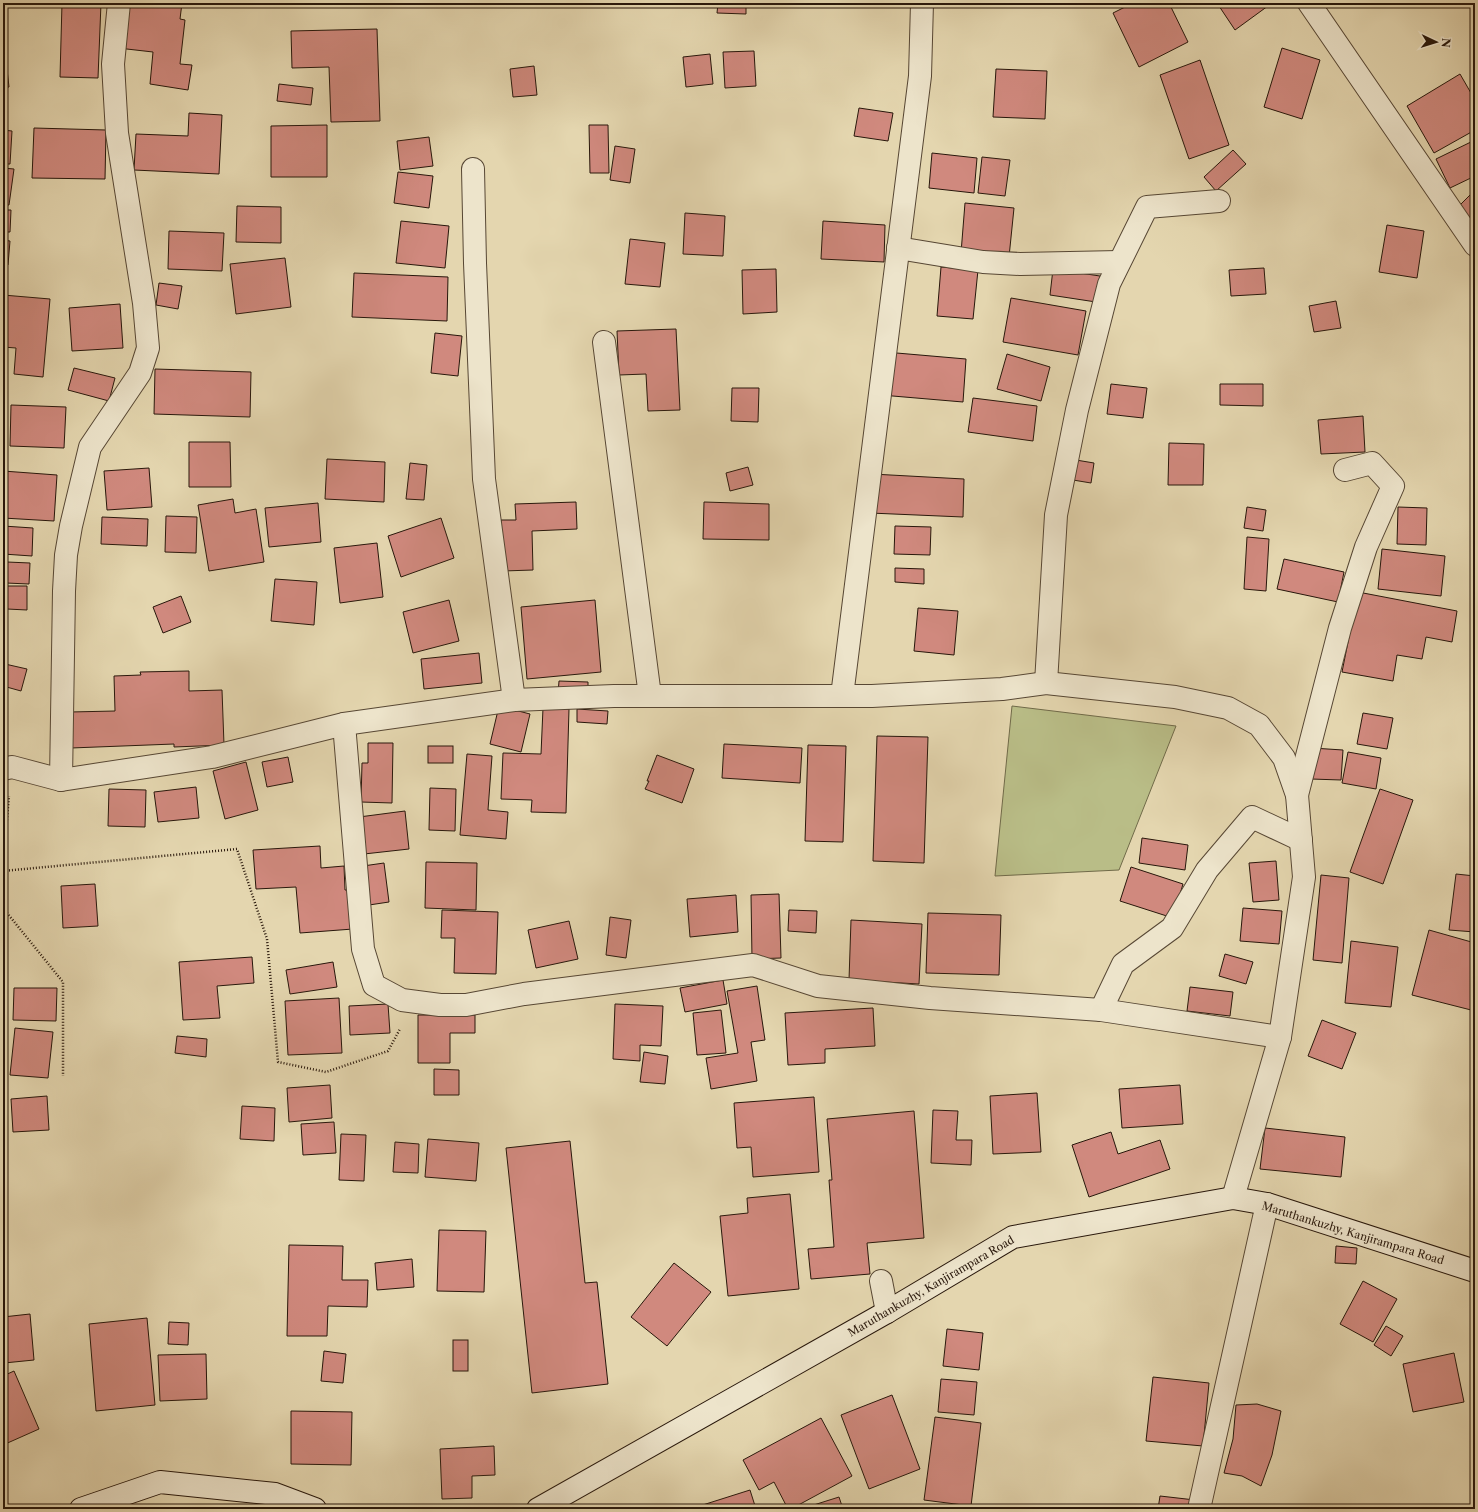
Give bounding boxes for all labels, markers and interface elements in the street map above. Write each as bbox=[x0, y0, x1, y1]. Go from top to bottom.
north arrow bbox=[1416, 22, 1456, 62]
text: N bbox=[1439, 37, 1453, 48]
street label: Maruthankuzhy, Kanjirampara Road bbox=[1260, 1199, 1446, 1268]
street label: Maruthankuzhy, Kanjirampara Road bbox=[845, 1232, 1017, 1339]

